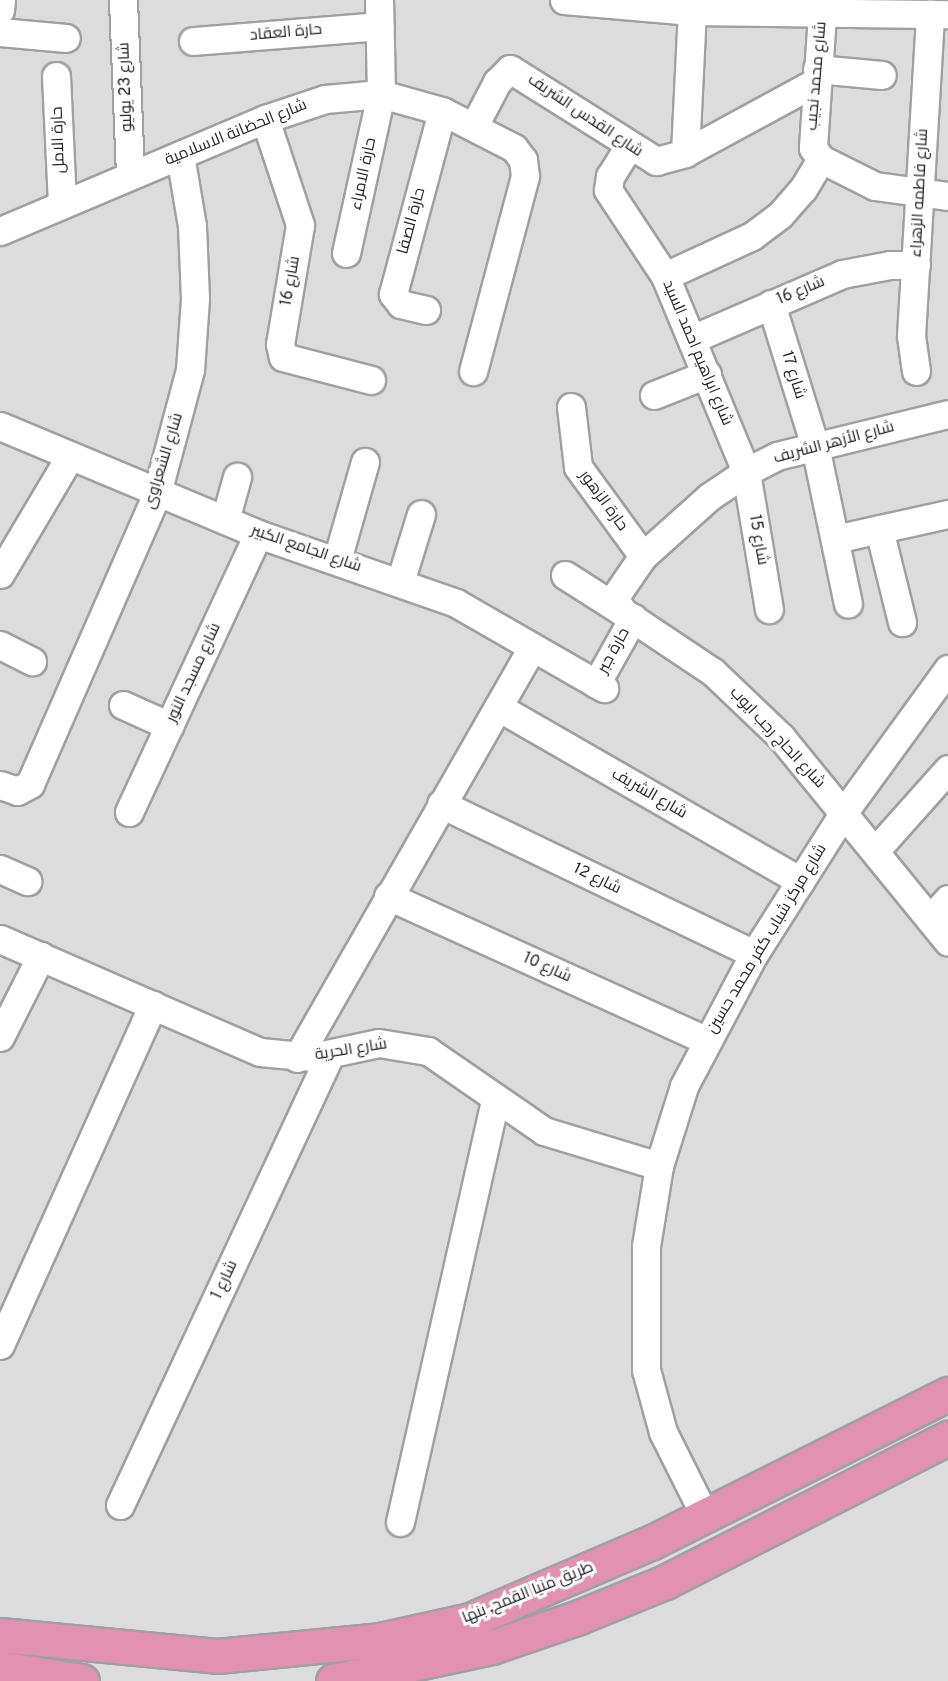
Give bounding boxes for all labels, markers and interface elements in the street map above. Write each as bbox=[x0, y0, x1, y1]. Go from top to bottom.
street label: حارة العقاد bbox=[249, 20, 323, 46]
street label: شارع محمد نجيب bbox=[803, 21, 831, 131]
street label: شارع 23 يوليو bbox=[115, 42, 137, 132]
street label: شارع القدس الشريف bbox=[524, 70, 646, 162]
street label: شارع الحضانة الاسلامية bbox=[162, 96, 310, 170]
street label: حارة الامل bbox=[48, 106, 70, 174]
street label: شارع فاطمه الزهراء bbox=[907, 128, 933, 258]
street label: حارة الامراء bbox=[347, 136, 381, 212]
street label: حارة الصفا bbox=[394, 186, 430, 256]
street label: شارع 16 bbox=[277, 255, 305, 307]
street label: شارع 16 bbox=[774, 272, 828, 310]
street label: شارع ابراهيم احمد السيد bbox=[658, 277, 736, 429]
street label: شارع 17 bbox=[777, 349, 809, 401]
street label: شارع الشعراوى bbox=[140, 411, 188, 511]
street label: شارع الأزهر الشريف bbox=[771, 418, 897, 468]
street label: حارة الزهور bbox=[574, 467, 632, 535]
street label: شارع 15 bbox=[744, 513, 772, 567]
street label: شارع الجامع الكبير bbox=[248, 521, 364, 577]
street label: شارع مسجد النور bbox=[163, 620, 225, 726]
street label: حارة جبر bbox=[594, 625, 634, 677]
street label: شارع الحاج رجب ايوب bbox=[725, 683, 829, 793]
street label: شارع الشريف bbox=[608, 765, 690, 823]
street label: شارع مركز شباب كفر محمد حسين bbox=[703, 841, 831, 1037]
street label: شارع 12 bbox=[570, 859, 624, 899]
street label: شارع 10 bbox=[520, 949, 574, 987]
street label: شارع الحرية bbox=[314, 1035, 388, 1065]
street label: شارع 1 bbox=[208, 1257, 242, 1303]
street label: طريق منيا القمح, بنها bbox=[460, 1558, 596, 1628]

